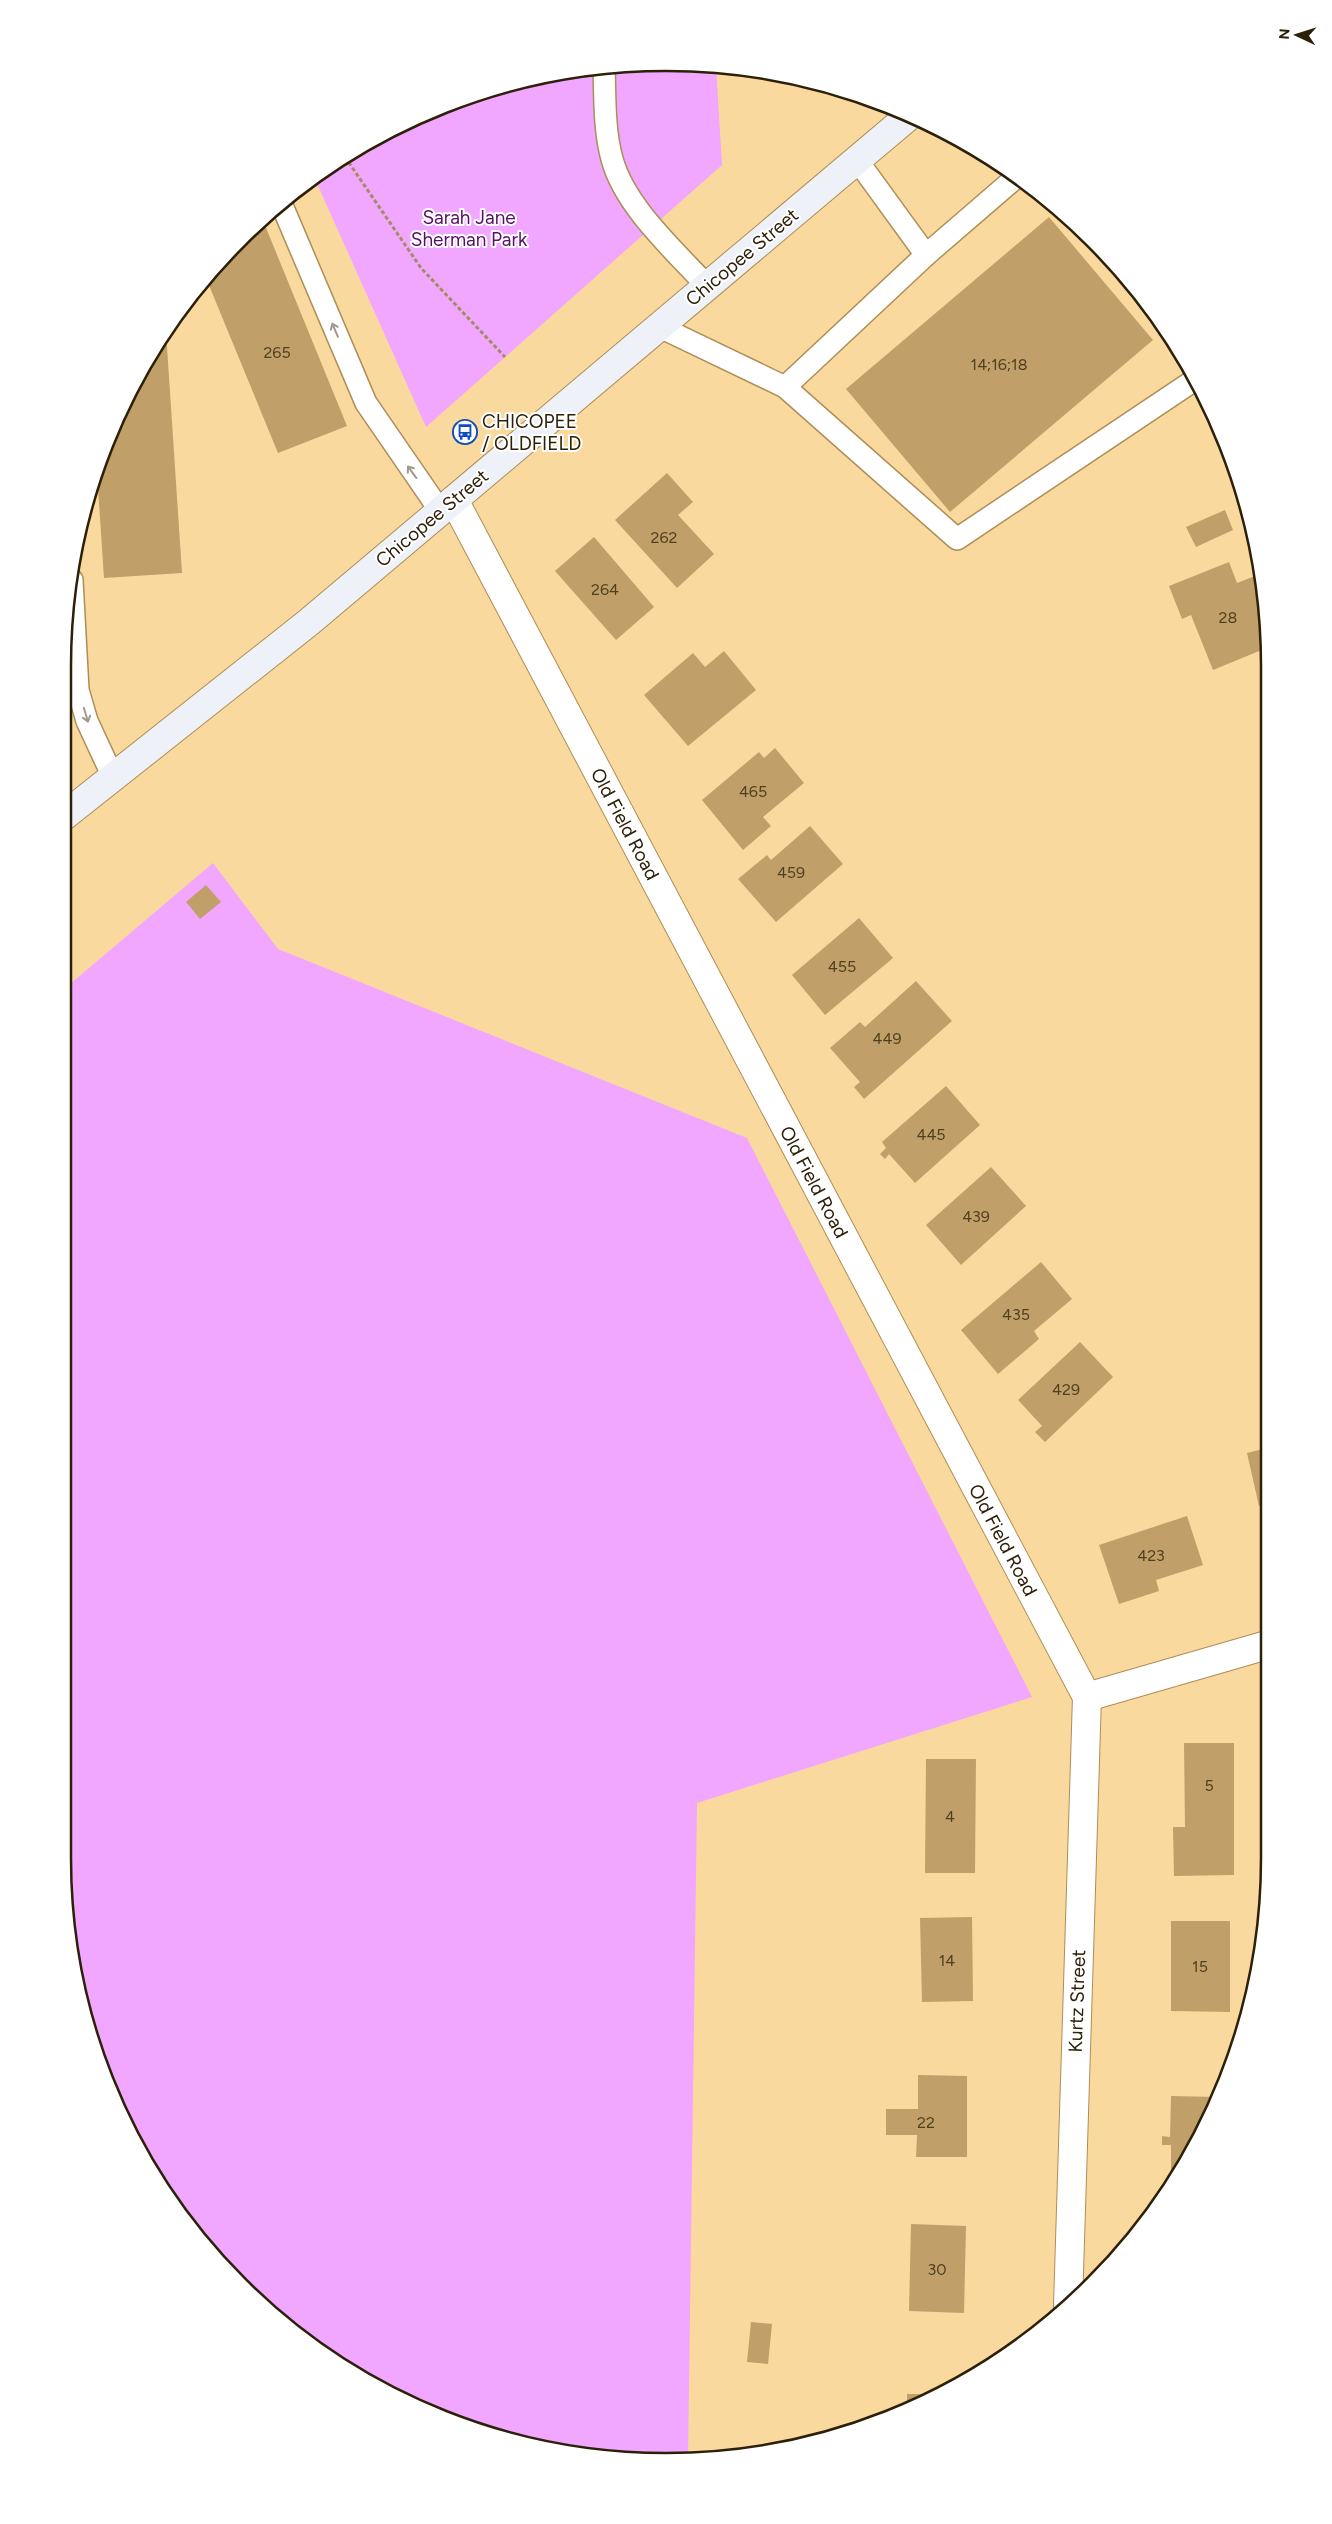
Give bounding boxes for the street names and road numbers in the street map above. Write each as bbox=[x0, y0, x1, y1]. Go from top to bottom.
street label: Chicopee Street bbox=[681, 203, 803, 311]
street label: Chicopee Street bbox=[371, 464, 493, 572]
street label: Old Field Road bbox=[586, 764, 664, 884]
street label: Old Field Road bbox=[775, 1122, 853, 1242]
street label: Old Field Road bbox=[964, 1480, 1042, 1600]
street label: Kurtz Street bbox=[1064, 1949, 1090, 2053]

